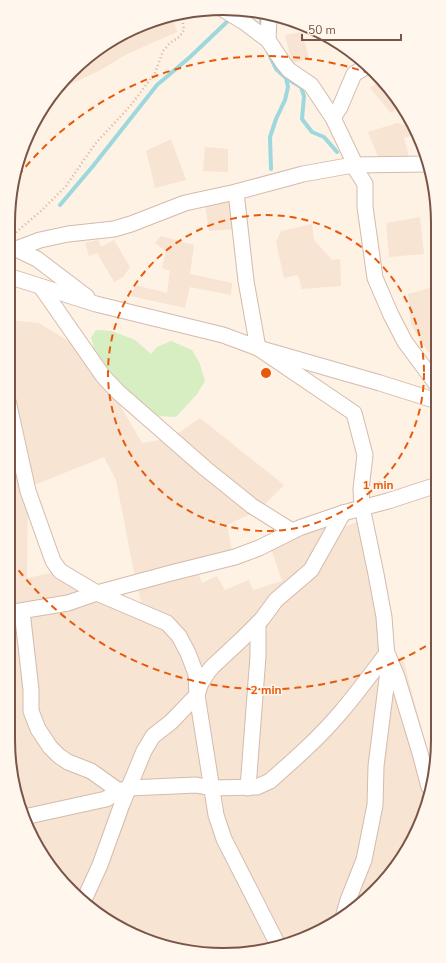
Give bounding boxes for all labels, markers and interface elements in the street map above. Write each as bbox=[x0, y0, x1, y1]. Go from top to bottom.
scale bar bbox=[302, 16, 401, 42]
text: 50 m bbox=[308, 22, 336, 38]
centre of rings bbox=[259, 366, 273, 380]
text: 1 min bbox=[362, 477, 394, 493]
text: 2 min bbox=[250, 682, 282, 698]

